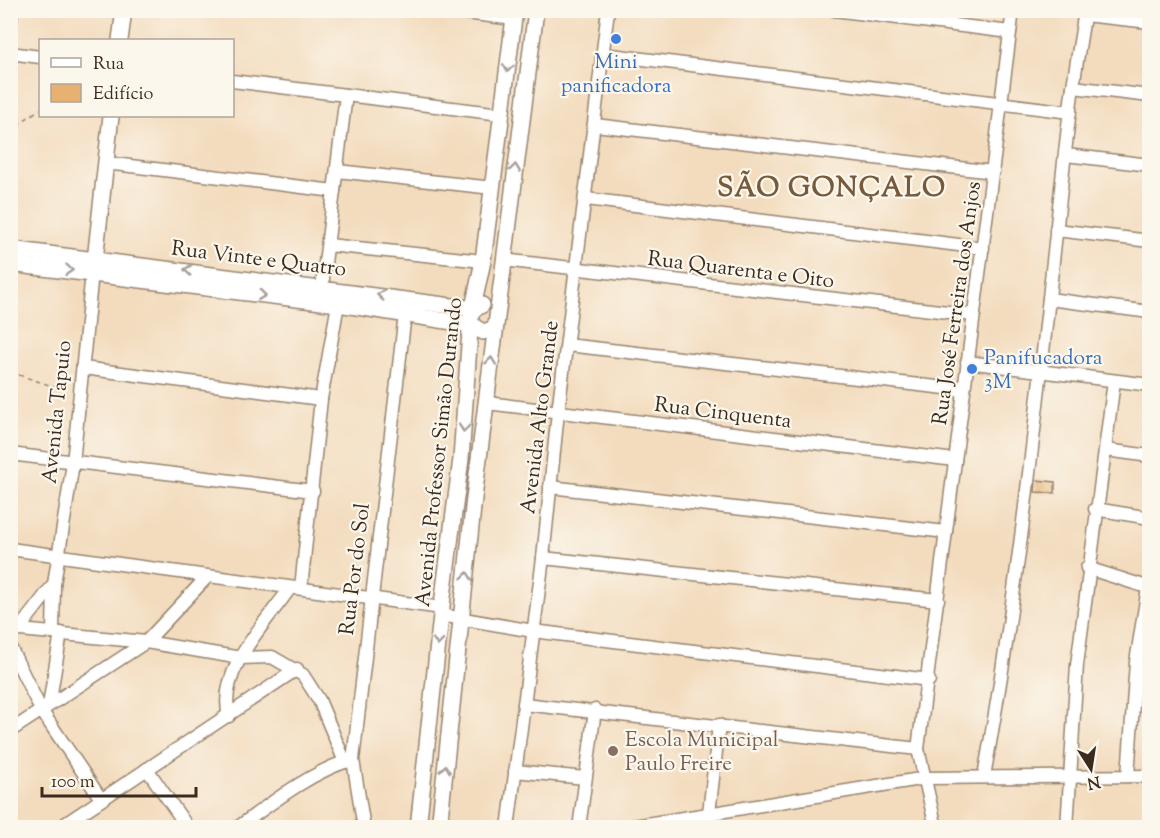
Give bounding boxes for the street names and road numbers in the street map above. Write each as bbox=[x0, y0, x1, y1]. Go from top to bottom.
street label: Rua José Ferreira dos Anjos bbox=[926, 179, 990, 427]
street label: Rua Vinte e Quatro bbox=[170, 234, 348, 286]
street label: Rua Quarenta e Oito bbox=[646, 245, 836, 297]
street label: Avenida Professor Simão Durando bbox=[409, 296, 471, 608]
street label: Avenida Alto Grande bbox=[514, 319, 568, 516]
street label: Avenida Tapuio bbox=[36, 339, 80, 485]
street label: Rua Cinquenta bbox=[652, 391, 793, 437]
street label: Rua Por do Sol bbox=[333, 501, 379, 637]

